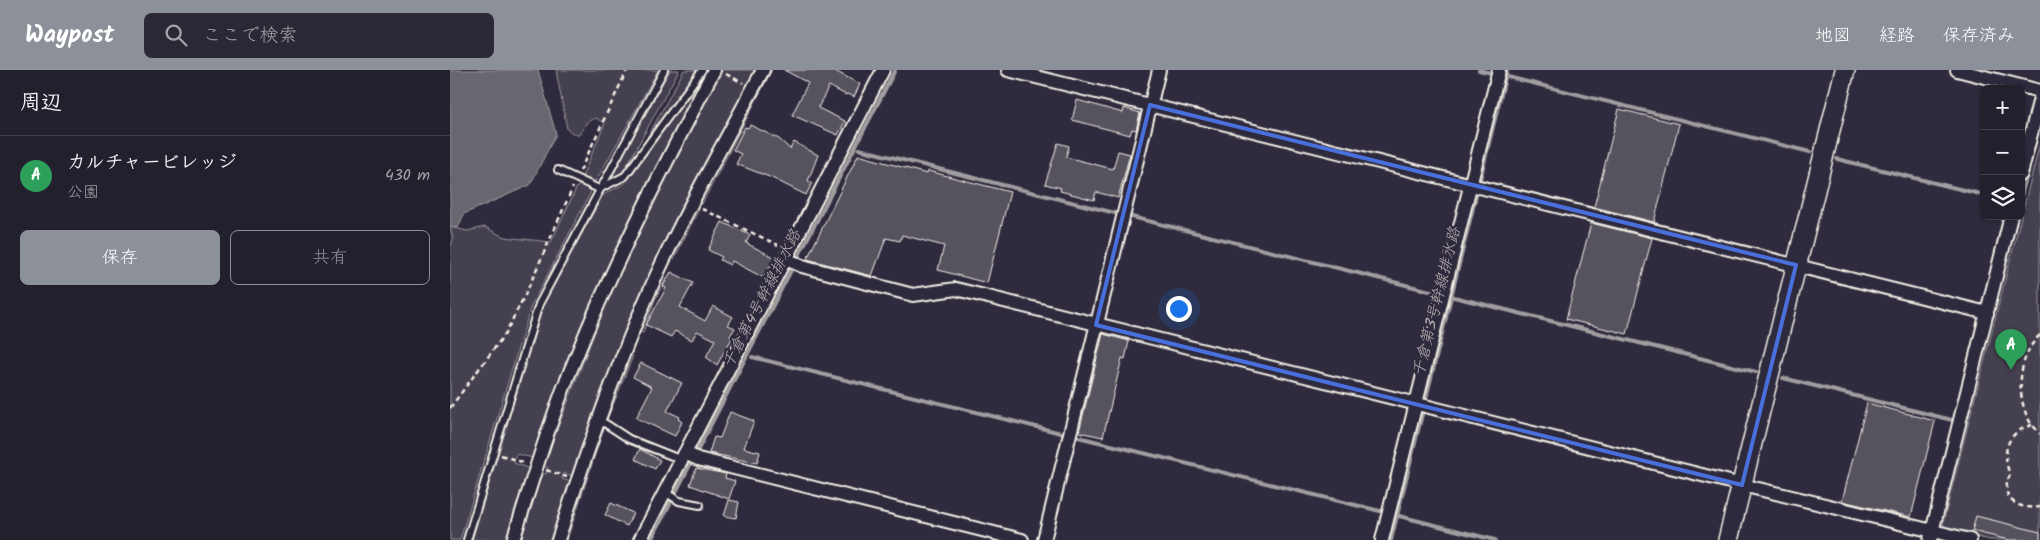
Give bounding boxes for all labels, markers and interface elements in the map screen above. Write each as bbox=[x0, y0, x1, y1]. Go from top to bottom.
search box bbox=[144, 13, 494, 58]
text: Waypost bbox=[25, 16, 114, 55]
icon: search bbox=[162, 21, 190, 49]
text: ここで検索 bbox=[202, 21, 297, 51]
text: 地図 bbox=[1815, 22, 1851, 51]
text: 経路 bbox=[1879, 22, 1915, 51]
text: 保存済み bbox=[1943, 22, 2015, 51]
map controls bbox=[1980, 85, 2025, 220]
button: + bbox=[1980, 85, 2025, 130]
text: 周辺 bbox=[20, 87, 62, 120]
button: − bbox=[1980, 130, 2025, 175]
text: カルチャービレッジ bbox=[67, 148, 236, 178]
text: A bbox=[31, 163, 41, 188]
text: 430 m bbox=[385, 163, 430, 188]
button: layers bbox=[1980, 175, 2025, 220]
text: 公園 bbox=[67, 180, 99, 205]
water label: 千倉第4号幹線排水路 bbox=[716, 224, 808, 373]
water label: 千倉第3号幹線排水路 bbox=[1406, 224, 1468, 379]
button: 保存 bbox=[20, 230, 220, 285]
button: 共有 bbox=[230, 230, 430, 285]
your location bbox=[1166, 296, 1192, 322]
pin: A bbox=[1995, 329, 2027, 370]

